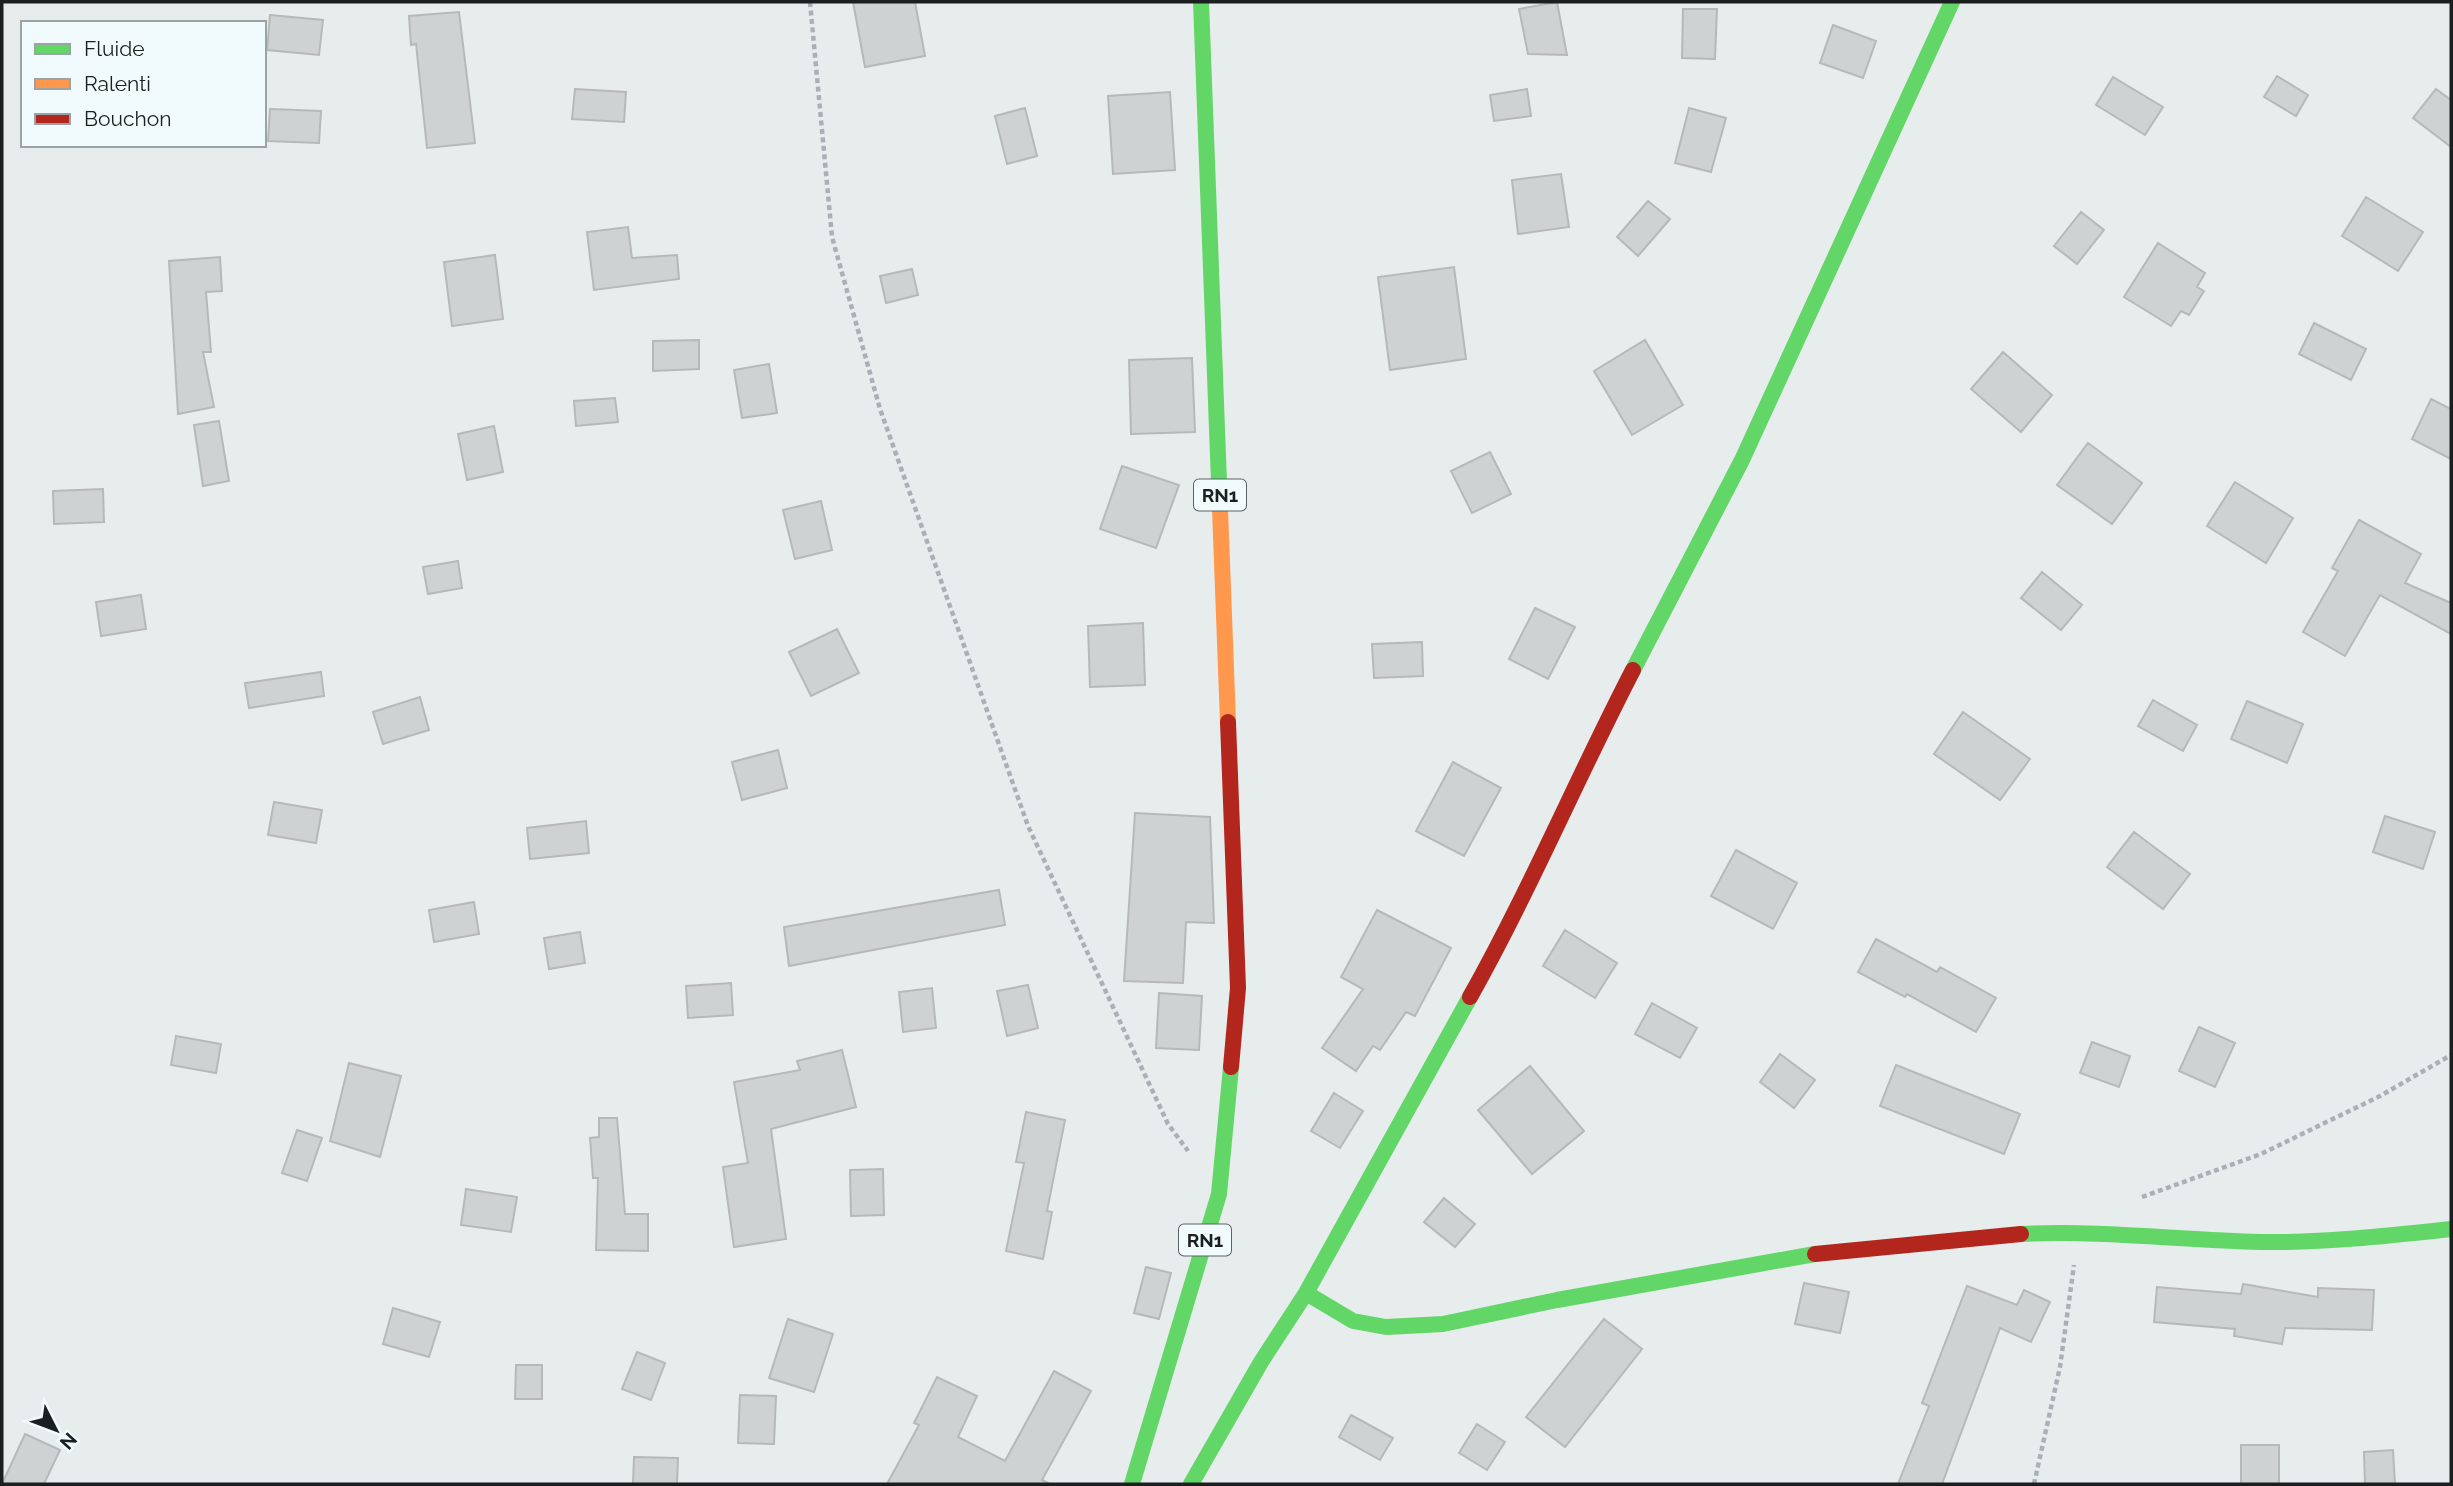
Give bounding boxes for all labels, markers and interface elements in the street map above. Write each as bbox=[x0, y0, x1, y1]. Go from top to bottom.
legend bbox=[21, 21, 266, 147]
text: Fluide bbox=[84, 36, 145, 61]
text: Ralenti bbox=[84, 71, 151, 96]
text: Bouchon bbox=[84, 106, 171, 131]
road number: RN1 bbox=[1194, 480, 1246, 510]
road number: RN1 bbox=[1179, 1224, 1231, 1256]
north arrow bbox=[21, 1395, 91, 1465]
text: N bbox=[56, 1429, 82, 1454]

